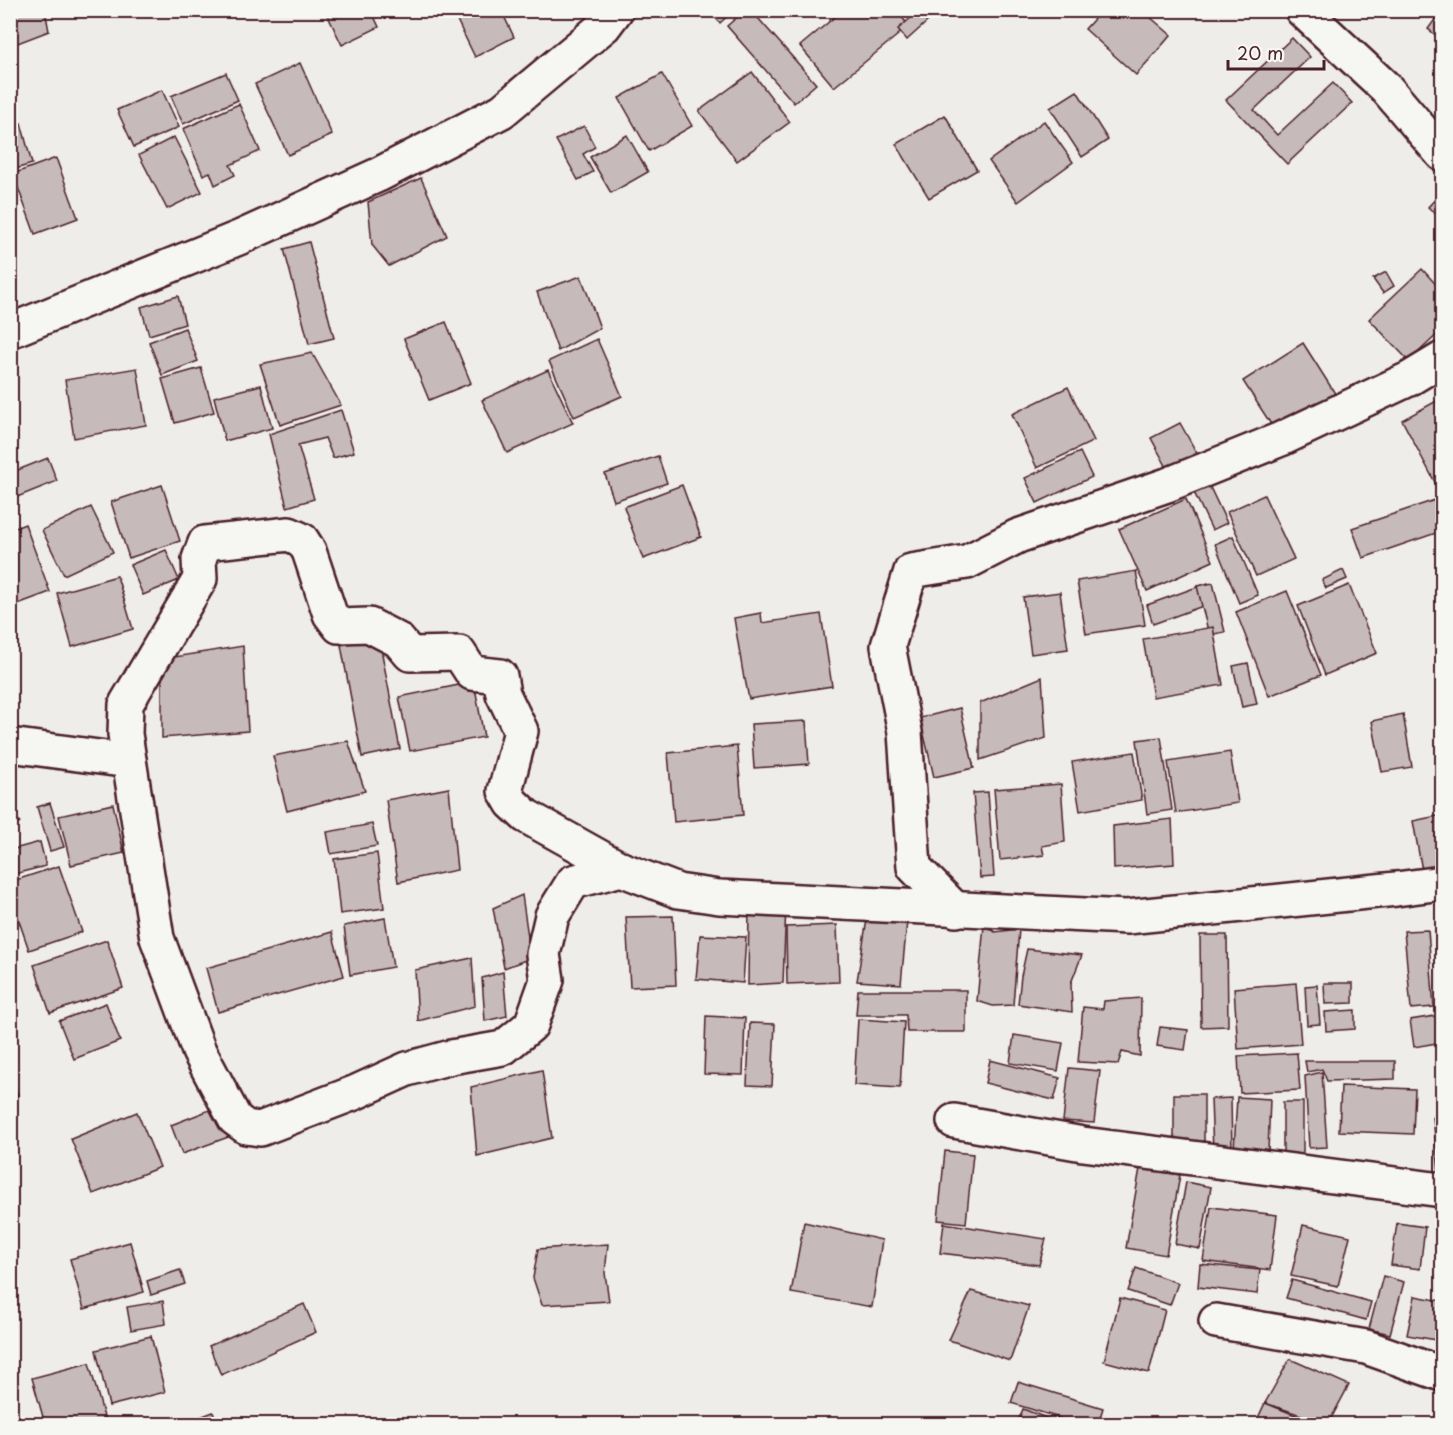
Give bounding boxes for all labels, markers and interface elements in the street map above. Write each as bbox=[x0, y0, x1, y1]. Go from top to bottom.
scale bar bbox=[1228, 33, 1324, 71]
text: 20 m bbox=[1237, 39, 1283, 66]

